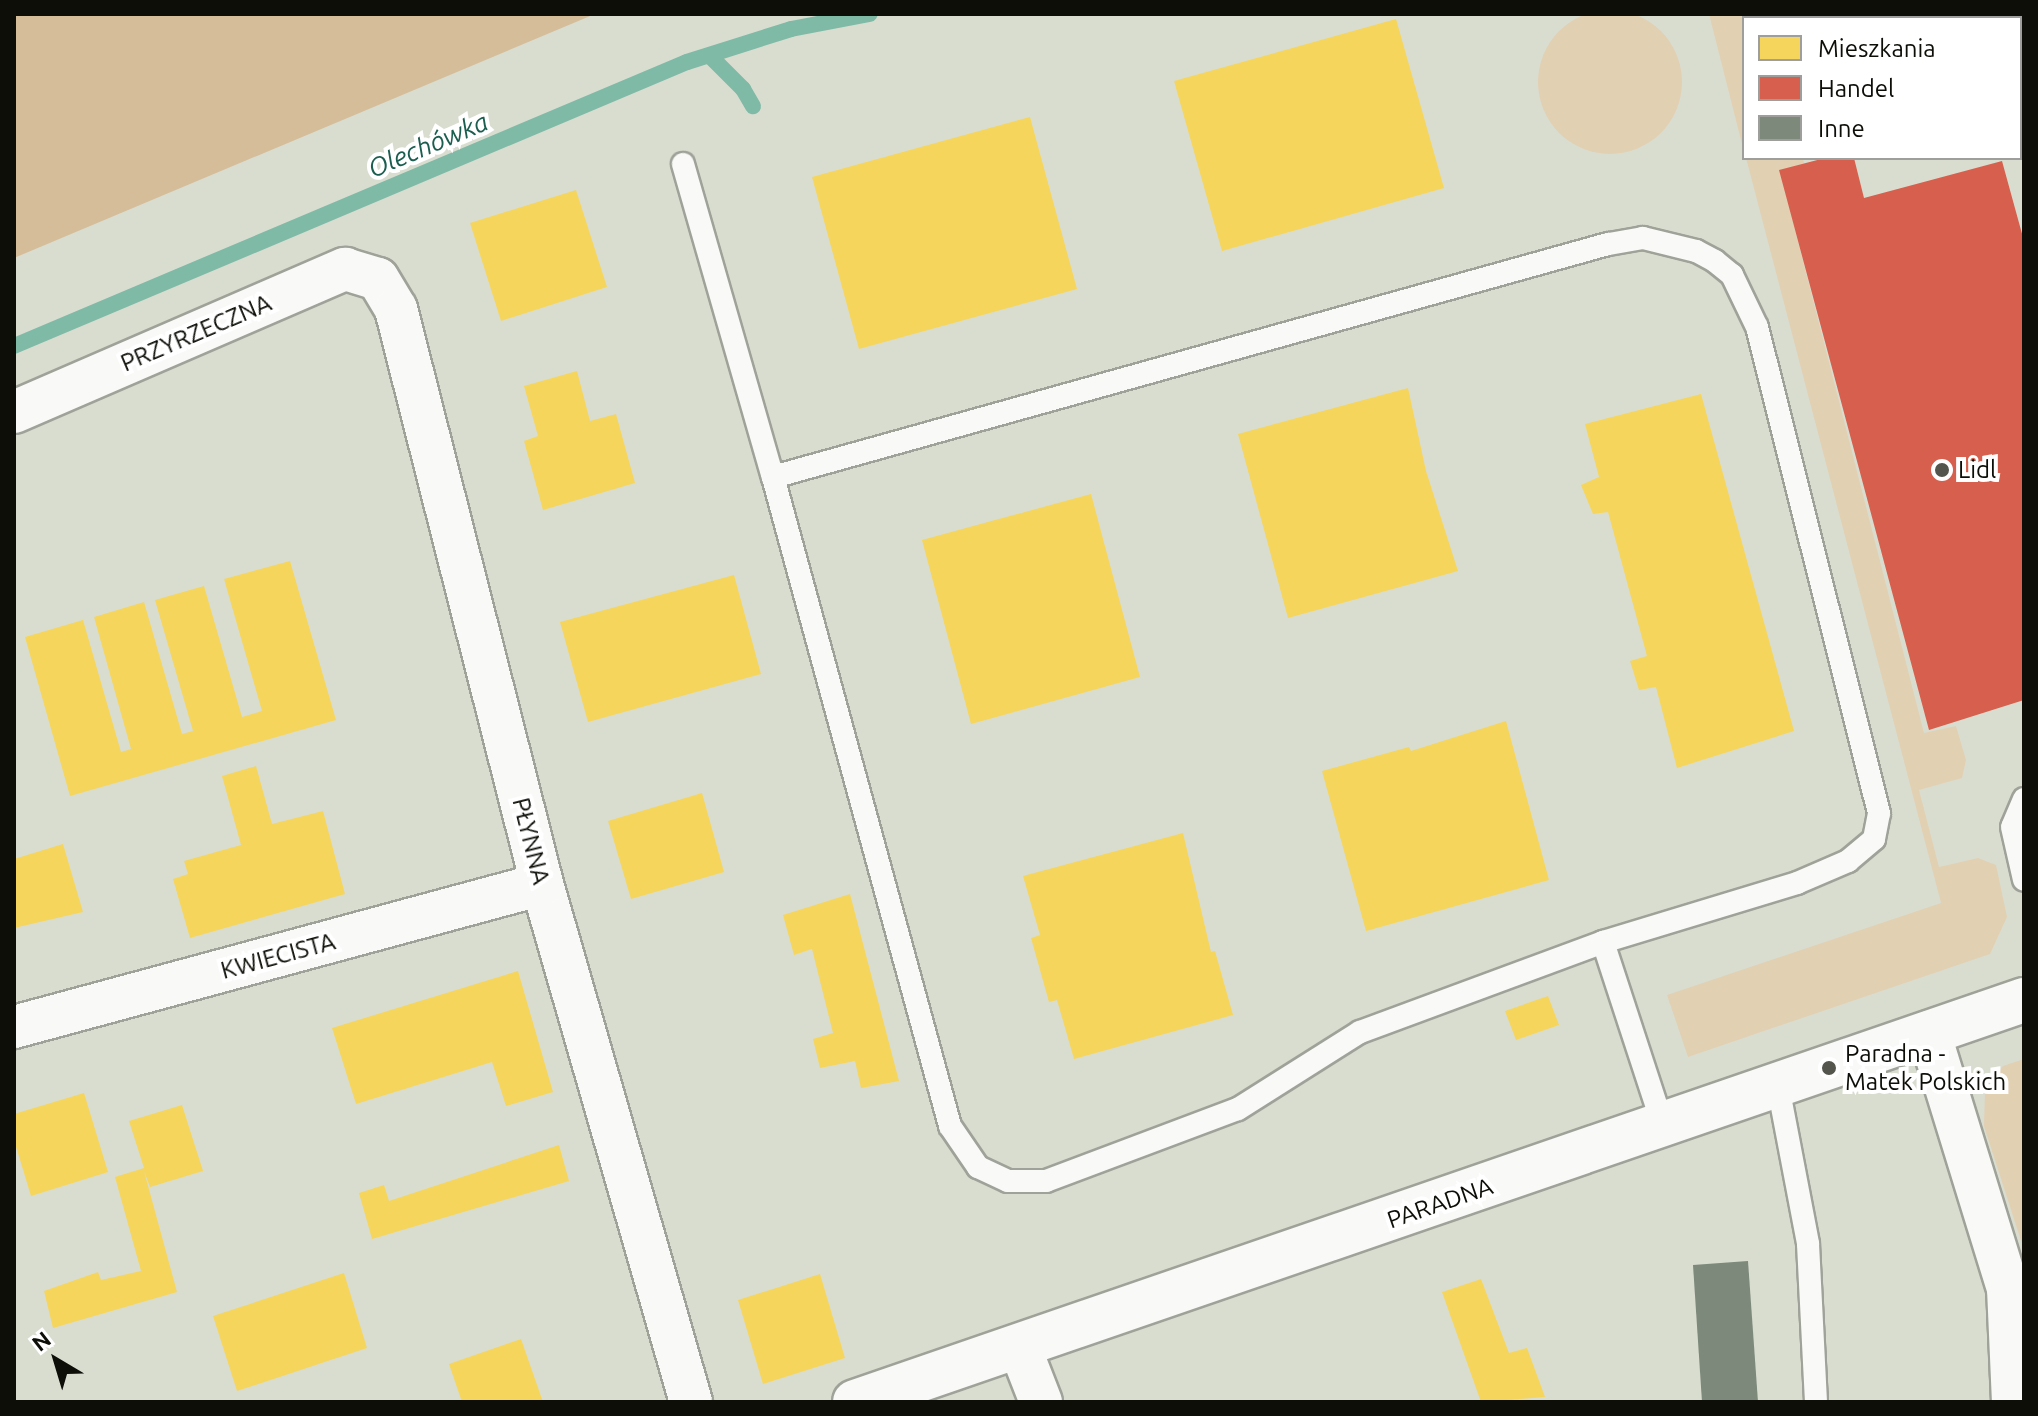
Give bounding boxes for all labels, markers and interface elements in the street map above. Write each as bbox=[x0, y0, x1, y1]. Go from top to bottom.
legend bbox=[1742, 16, 2022, 160]
text: Mieszkania bbox=[1818, 35, 1936, 62]
text: Handel bbox=[1818, 75, 1894, 102]
water label: Olechówka bbox=[363, 106, 493, 184]
text: Inne bbox=[1818, 115, 1865, 142]
street label: PRZYRZECZNA bbox=[116, 288, 276, 378]
place label: Lidl bbox=[1958, 456, 1996, 484]
marker: Lidl bbox=[1933, 461, 1951, 479]
street label: PŁYNNA bbox=[506, 795, 556, 887]
street label: KWIECISTA bbox=[218, 927, 338, 985]
place label: Paradna - Matek Polskich bbox=[1845, 1040, 2006, 1096]
marker: Paradna - Matek Polskich bbox=[1820, 1059, 1838, 1077]
street label: PARADNA bbox=[1383, 1171, 1497, 1235]
north arrow bbox=[16, 1320, 96, 1400]
text: N bbox=[27, 1326, 55, 1356]

